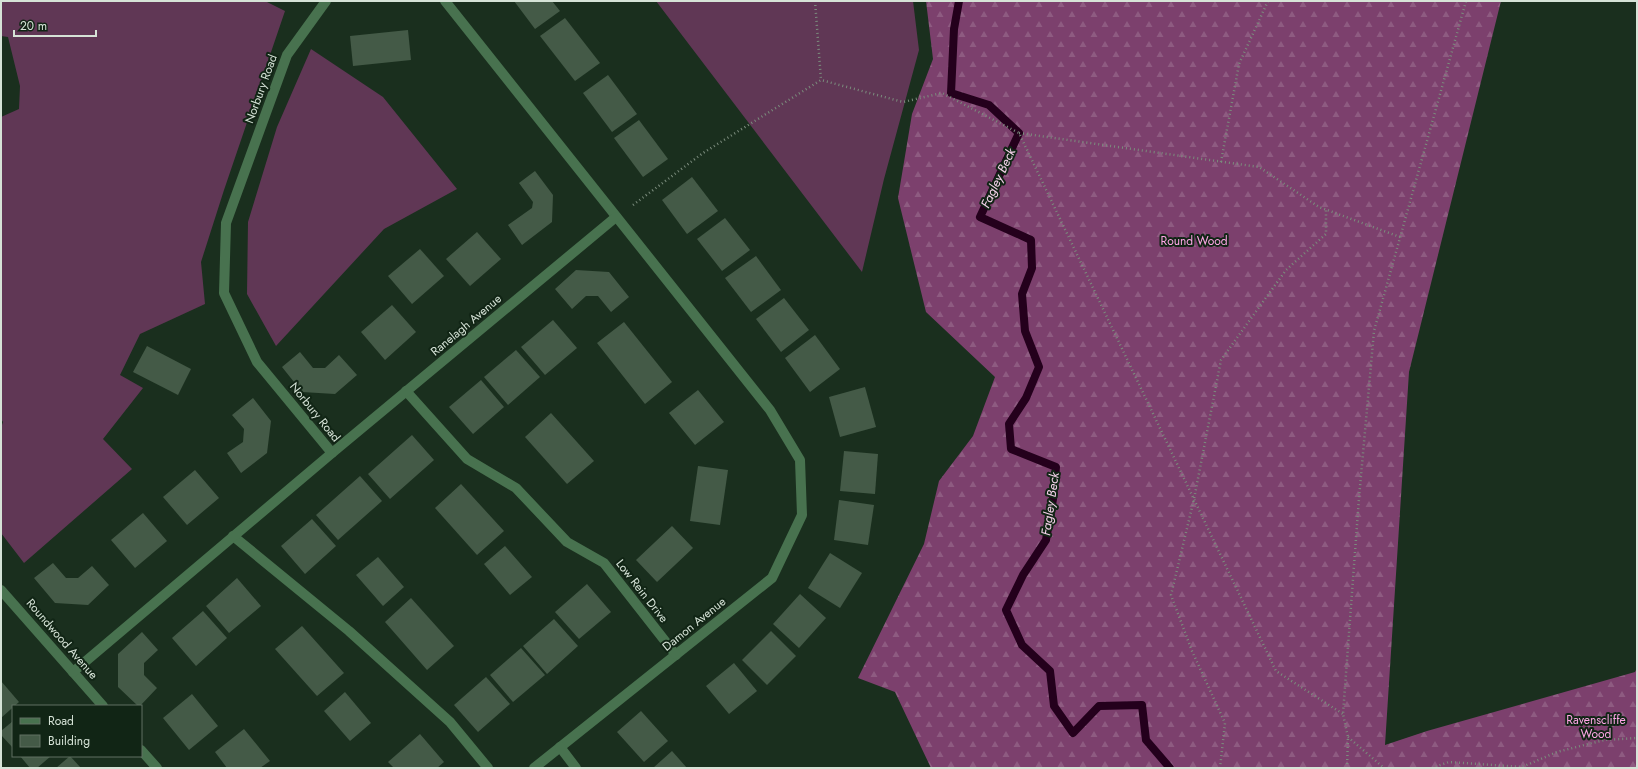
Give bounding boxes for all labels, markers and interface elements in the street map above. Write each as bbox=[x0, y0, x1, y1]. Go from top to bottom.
scale bar bbox=[14, 12, 96, 38]
text: 20 m bbox=[20, 17, 47, 35]
street label: Norbury Road bbox=[240, 52, 282, 126]
water label: Fagley Beck bbox=[976, 145, 1020, 211]
park label: Round Wood bbox=[1160, 232, 1228, 250]
street label: Ranelagh Avenue bbox=[427, 290, 505, 360]
street label: Norbury Road bbox=[285, 378, 345, 446]
water label: Fagley Beck bbox=[1036, 471, 1064, 537]
street label: Low Rein Drive bbox=[611, 555, 673, 627]
street label: Damon Avenue bbox=[658, 593, 730, 655]
street label: Roundwood Avenue bbox=[22, 595, 102, 683]
legend bbox=[12, 705, 142, 757]
park label: Ravenscliffe Wood bbox=[1566, 711, 1626, 743]
text: Road bbox=[48, 712, 74, 730]
text: Building bbox=[48, 732, 90, 750]

